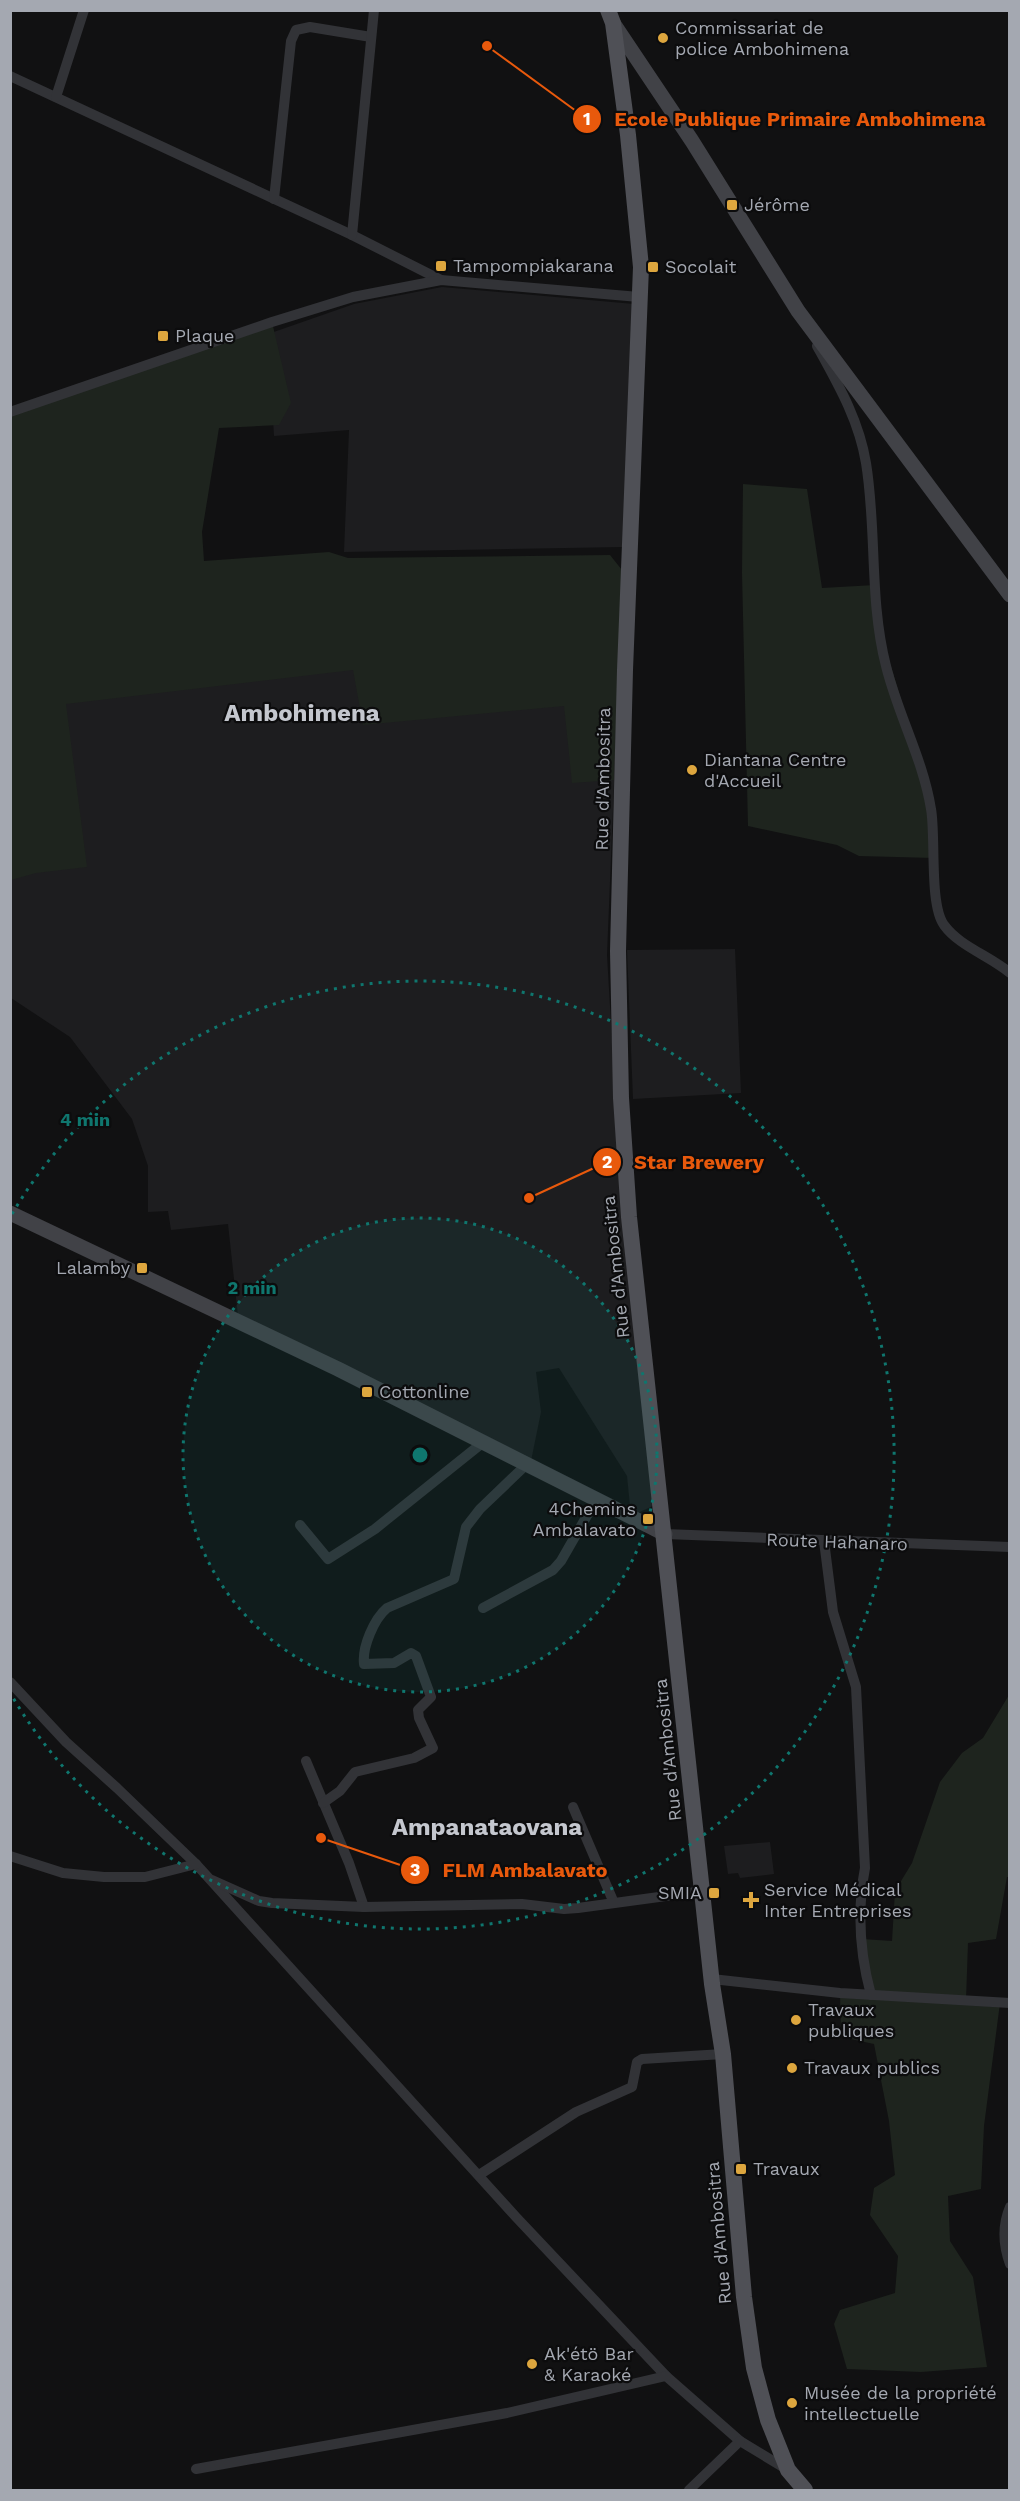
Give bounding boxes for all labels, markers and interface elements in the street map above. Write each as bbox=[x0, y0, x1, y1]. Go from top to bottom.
place label: Commissariat de police Ambohimena bbox=[675, 17, 849, 59]
marker: Commissariat de police Ambohimena bbox=[656, 31, 670, 45]
callout: Ecole Publique Primaire Ambohimena bbox=[572, 100, 998, 138]
text: Ecole Publique Primaire Ambohimena bbox=[614, 107, 986, 131]
text: 1 bbox=[583, 108, 591, 129]
place label: Jérôme bbox=[744, 194, 810, 215]
marker: Jérôme bbox=[725, 198, 739, 212]
place label: Tampompiakarana bbox=[453, 255, 614, 276]
place label: Socolait bbox=[665, 256, 737, 277]
marker: Tampompiakarana bbox=[434, 259, 448, 273]
marker: Socolait bbox=[646, 260, 660, 274]
place label: Plaque bbox=[175, 325, 234, 346]
marker: Plaque bbox=[156, 329, 170, 343]
district label: Ambohimena bbox=[224, 699, 380, 727]
street label: Rue d'Ambositra bbox=[591, 707, 614, 851]
place label: Diantana Centre d'Accueil bbox=[704, 749, 846, 791]
marker: Diantana Centre d'Accueil bbox=[685, 763, 699, 777]
text: 4 min bbox=[60, 1109, 110, 1130]
callout: Star Brewery bbox=[592, 1143, 776, 1181]
text: Star Brewery bbox=[634, 1150, 765, 1174]
text: 2 bbox=[602, 1151, 612, 1172]
street label: Rue d'Ambositra bbox=[598, 1195, 633, 1339]
place label: Lalamby bbox=[56, 1257, 131, 1278]
marker: Lalamby bbox=[135, 1261, 149, 1275]
text: 2 min bbox=[227, 1277, 277, 1298]
place label: Cottonline bbox=[379, 1381, 470, 1402]
marker: Cottonline bbox=[360, 1385, 374, 1399]
centre of rings bbox=[410, 1445, 430, 1465]
place label: 4Chemins Ambalavato bbox=[533, 1498, 636, 1540]
marker: 4Chemins Ambalavato bbox=[641, 1512, 655, 1526]
street label: Route Hahanaro bbox=[766, 1529, 908, 1554]
street label: Rue d'Ambositra bbox=[650, 1678, 685, 1822]
district label: Ampanataovana bbox=[392, 1813, 582, 1841]
callout: FLM Ambalavato bbox=[400, 1851, 619, 1889]
text: FLM Ambalavato bbox=[443, 1858, 607, 1882]
text: 3 bbox=[410, 1859, 420, 1880]
place label: Service Médical Inter Entreprises bbox=[764, 1879, 912, 1921]
place label: SMIA bbox=[658, 1882, 702, 1903]
marker: SMIA bbox=[707, 1886, 721, 1900]
marker: Service Médical Inter Entreprises bbox=[742, 1891, 760, 1909]
place label: Travaux publiques bbox=[808, 1999, 894, 2041]
marker: Travaux publiques bbox=[789, 2013, 803, 2027]
place label: Travaux publics bbox=[804, 2057, 940, 2078]
marker: Travaux publics bbox=[785, 2061, 799, 2075]
place label: Travaux bbox=[753, 2158, 820, 2179]
street label: Rue d'Ambositra bbox=[702, 2161, 735, 2305]
marker: Travaux bbox=[734, 2162, 748, 2176]
place label: Ak'étö Bar & Karaoké bbox=[544, 2343, 634, 2385]
marker: Ak'étö Bar & Karaoké bbox=[525, 2357, 539, 2371]
place label: Musée de la propriété intellectuelle bbox=[804, 2382, 997, 2424]
marker: Musée de la propriété intellectuelle bbox=[785, 2396, 799, 2410]

